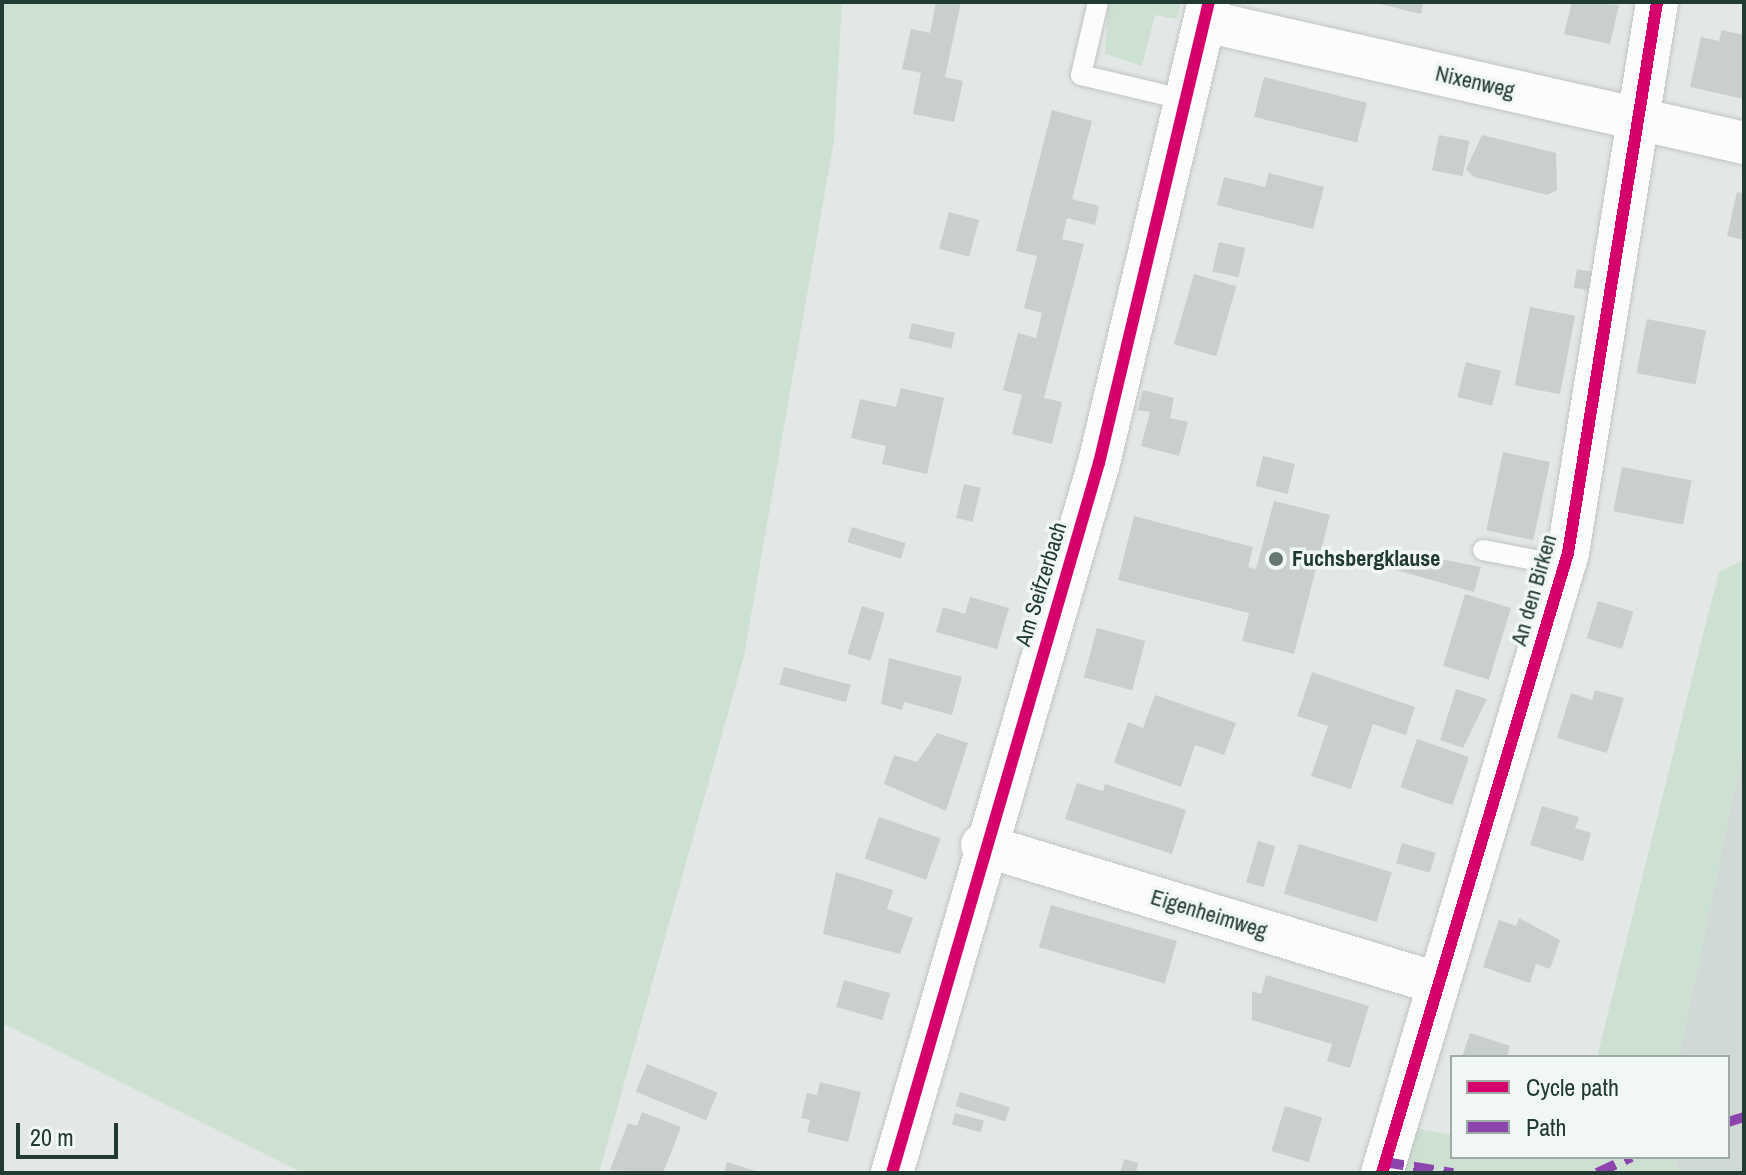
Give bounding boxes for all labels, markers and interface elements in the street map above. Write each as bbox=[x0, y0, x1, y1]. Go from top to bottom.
street label: Nixenweg bbox=[1433, 60, 1517, 104]
street label: Am Seifzerbach bbox=[1010, 519, 1072, 649]
street label: An den Birken bbox=[1506, 531, 1562, 649]
place label: Fuchsbergklause bbox=[1292, 546, 1440, 572]
marker: Fuchsbergklause bbox=[1267, 550, 1285, 568]
street label: Eigenheimweg bbox=[1148, 884, 1270, 944]
legend bbox=[1450, 1055, 1730, 1159]
text: Cycle path bbox=[1526, 1071, 1619, 1103]
scale bar bbox=[20, 1107, 122, 1157]
text: Path bbox=[1526, 1111, 1567, 1143]
text: 20 m bbox=[30, 1121, 74, 1153]

